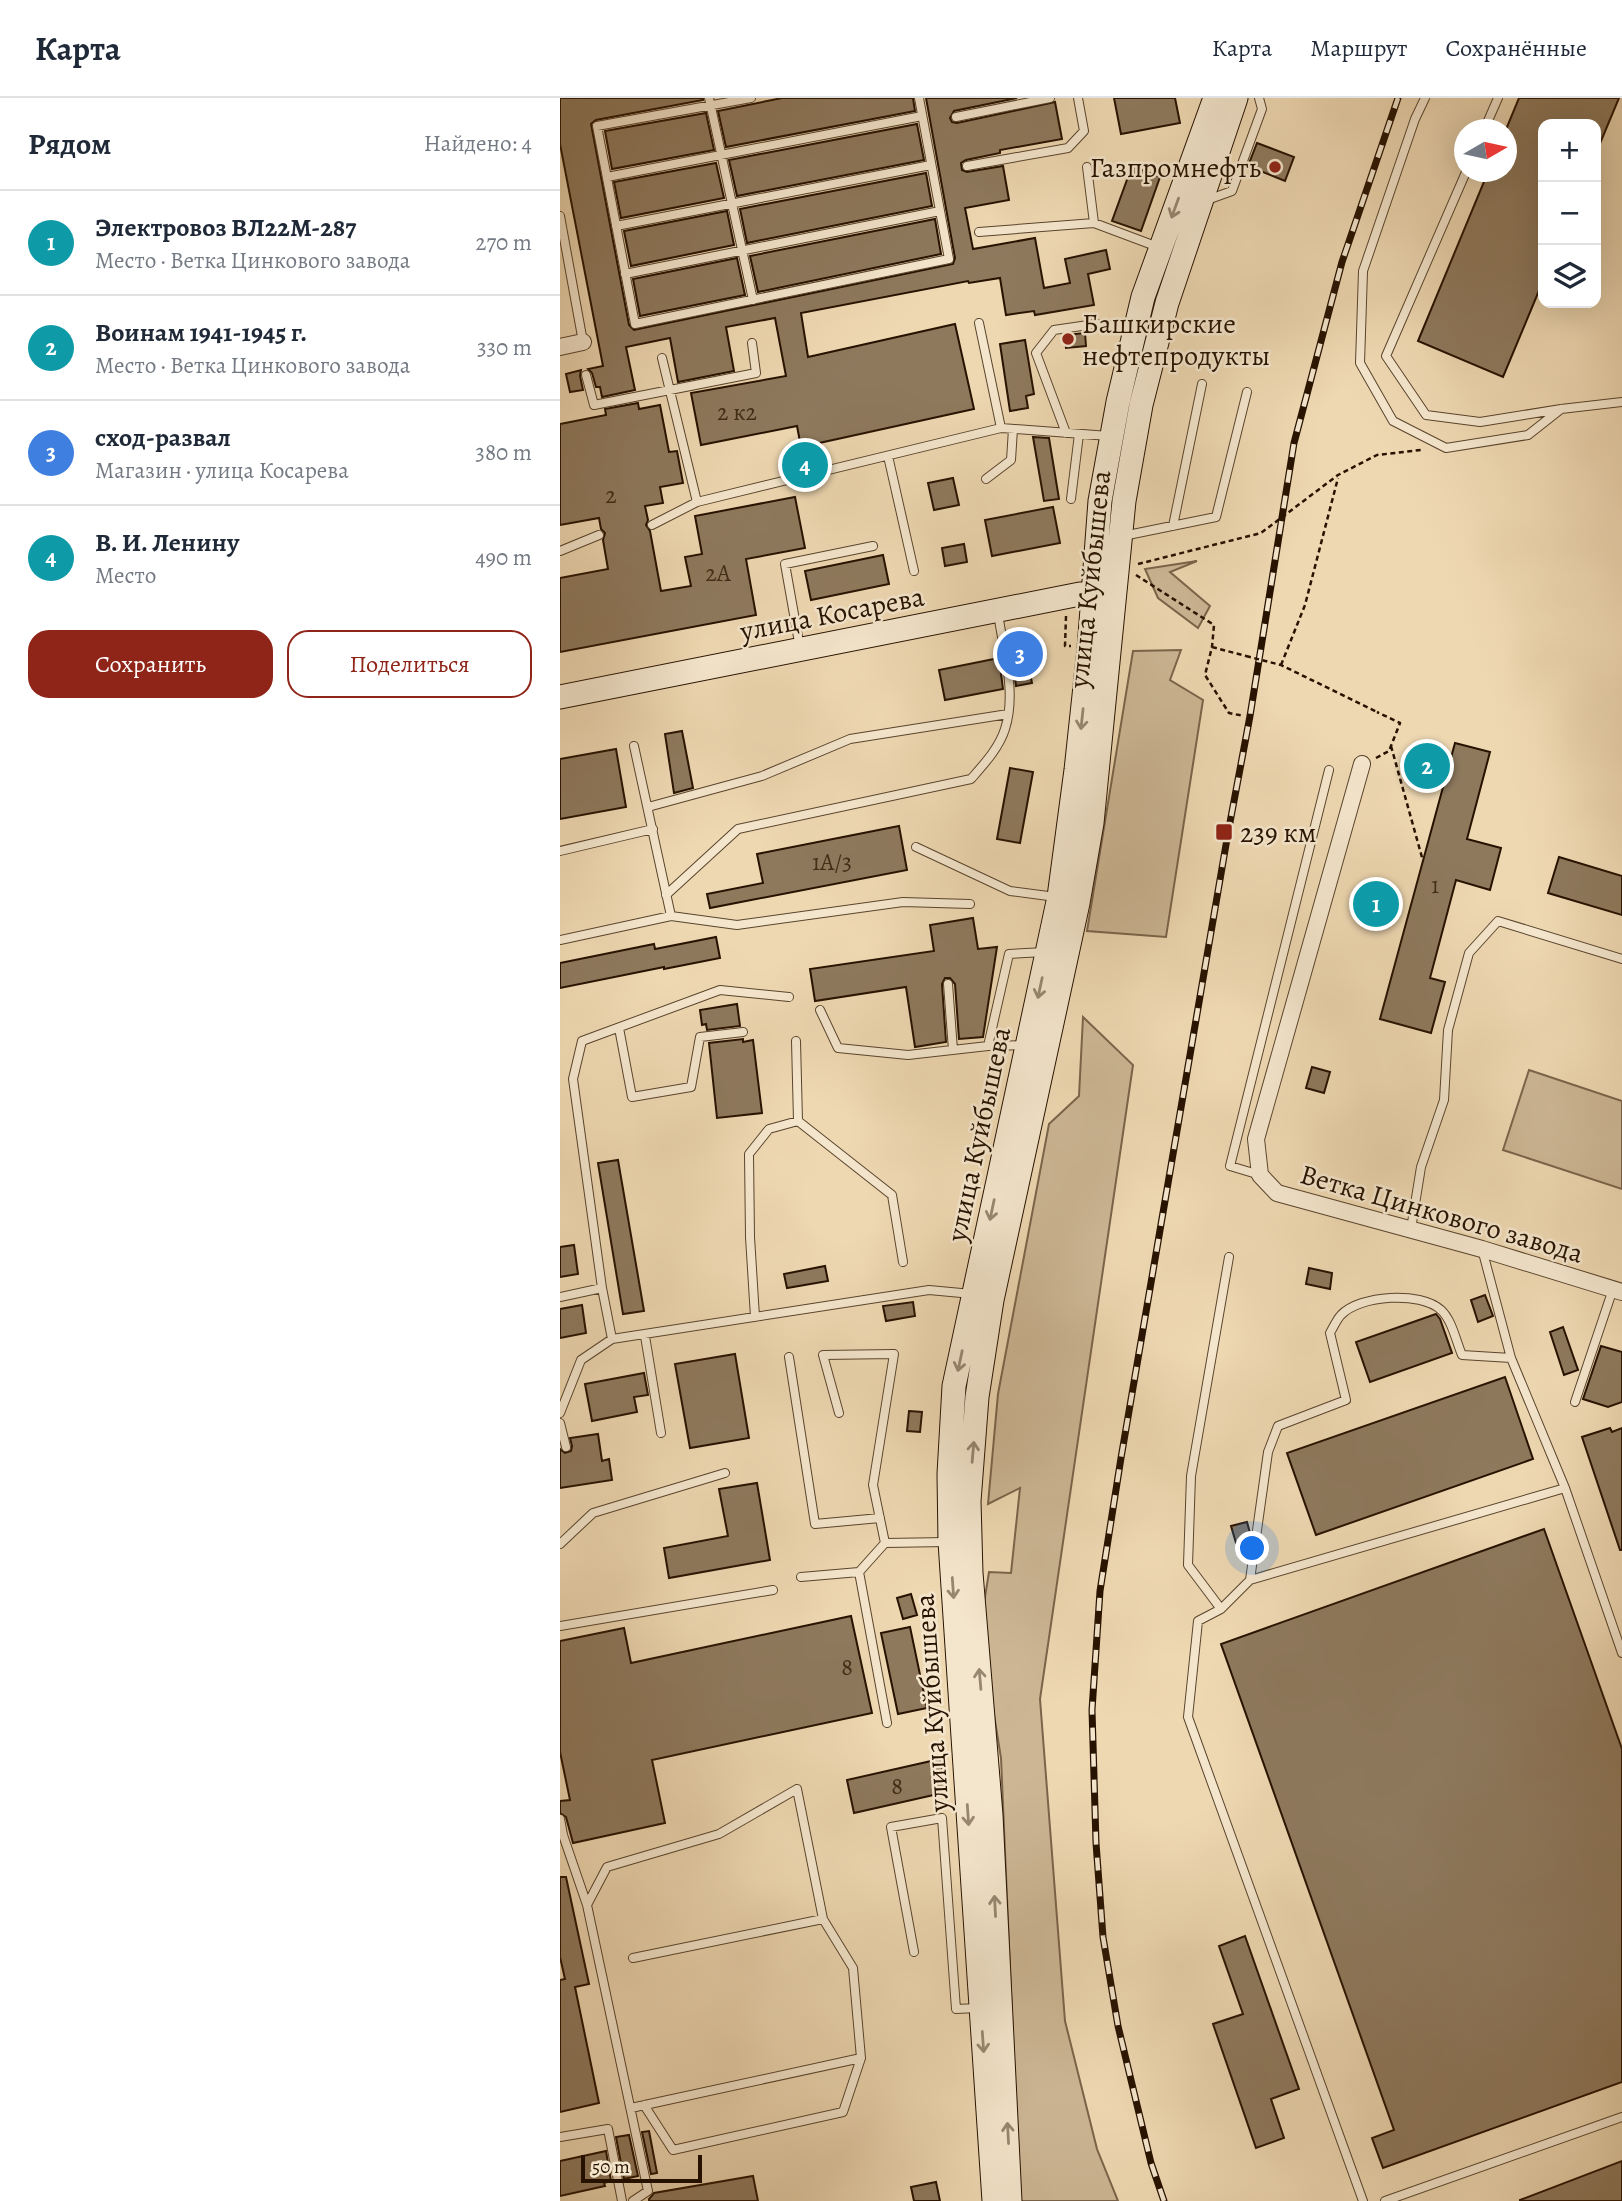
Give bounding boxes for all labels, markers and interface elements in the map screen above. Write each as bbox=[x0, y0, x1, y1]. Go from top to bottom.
text: Карта bbox=[35, 26, 121, 71]
text: Карта bbox=[1212, 32, 1272, 64]
text: Маршрут bbox=[1310, 32, 1408, 64]
text: Сохранённые bbox=[1446, 32, 1587, 64]
north arrow bbox=[1454, 119, 1517, 182]
map controls bbox=[1538, 119, 1601, 308]
button: + bbox=[1538, 119, 1601, 182]
text: Рядом bbox=[28, 124, 111, 164]
text: Найдено: 4 bbox=[424, 128, 532, 159]
place label: Газпромнефть bbox=[1090, 149, 1261, 187]
marker: Газпромнефть bbox=[1267, 159, 1283, 175]
button: − bbox=[1538, 182, 1601, 245]
one-way arrow bbox=[1168, 197, 1180, 219]
text: Электровоз ВЛ22М-287 bbox=[95, 210, 356, 245]
text: 1 bbox=[47, 227, 55, 258]
text: 270 m bbox=[475, 227, 532, 258]
text: Место · Ветка Цинкового завода bbox=[95, 245, 410, 276]
button: layers bbox=[1538, 245, 1601, 308]
place label: Башкирские нефтепродукты bbox=[1082, 305, 1270, 375]
text: Воинам 1941-1945 г. bbox=[95, 315, 307, 350]
marker: Башкирские нефтепродукты bbox=[1060, 331, 1076, 347]
text: 2 bbox=[45, 332, 57, 363]
text: 330 m bbox=[477, 332, 532, 363]
text: Место · Ветка Цинкового завода bbox=[95, 350, 410, 381]
house number: 2 к2 bbox=[717, 396, 757, 428]
text: сход-развал bbox=[95, 420, 231, 455]
text: 3 bbox=[46, 437, 56, 468]
text: 380 m bbox=[475, 437, 532, 468]
pin: 4 bbox=[782, 439, 828, 491]
text: Магазин · улица Косарева bbox=[95, 455, 349, 486]
street label: улица Куйбышева bbox=[1060, 468, 1120, 691]
house number: 2 bbox=[605, 479, 617, 511]
text: В. И. Ленину bbox=[95, 525, 239, 560]
text: 4 bbox=[46, 542, 56, 573]
text: 490 m bbox=[475, 542, 532, 573]
house number: 2А bbox=[705, 557, 732, 589]
text: Место bbox=[95, 560, 156, 591]
street label: улица Косарева bbox=[736, 578, 928, 651]
pin: 3 bbox=[997, 628, 1043, 680]
button: Сохранить bbox=[28, 630, 273, 698]
button: Поделиться bbox=[287, 630, 532, 698]
one-way arrow bbox=[1075, 707, 1088, 729]
pin: 2 bbox=[1404, 740, 1450, 792]
place label: 239 км bbox=[1240, 814, 1317, 852]
marker: 239 км bbox=[1214, 822, 1234, 842]
house number: 1А/3 bbox=[812, 846, 852, 878]
house number: 1 bbox=[1431, 869, 1439, 901]
pin: 1 bbox=[1353, 878, 1399, 930]
one-way arrow bbox=[1032, 976, 1046, 999]
street label: улица Куйбышева bbox=[937, 1023, 1020, 1246]
street label: Ветка Цинкового завода bbox=[1296, 1155, 1588, 1273]
one-way arrow bbox=[985, 1199, 998, 1221]
one-way arrow bbox=[952, 1349, 966, 1372]
one-way arrow bbox=[967, 1441, 980, 1464]
your location bbox=[1235, 1531, 1269, 1565]
one-way arrow bbox=[947, 1576, 960, 1598]
street label: улица Куйбышева bbox=[905, 1593, 959, 1814]
house number: 8 bbox=[841, 1651, 853, 1683]
one-way arrow bbox=[973, 1668, 986, 1691]
house number: 8 bbox=[891, 1770, 903, 1802]
one-way arrow bbox=[962, 1803, 975, 1825]
one-way arrow bbox=[989, 1894, 1002, 1917]
one-way arrow bbox=[977, 2030, 990, 2053]
one-way arrow bbox=[1001, 2122, 1014, 2145]
scale bar bbox=[581, 2152, 702, 2184]
text: 50 m bbox=[592, 2154, 630, 2180]

